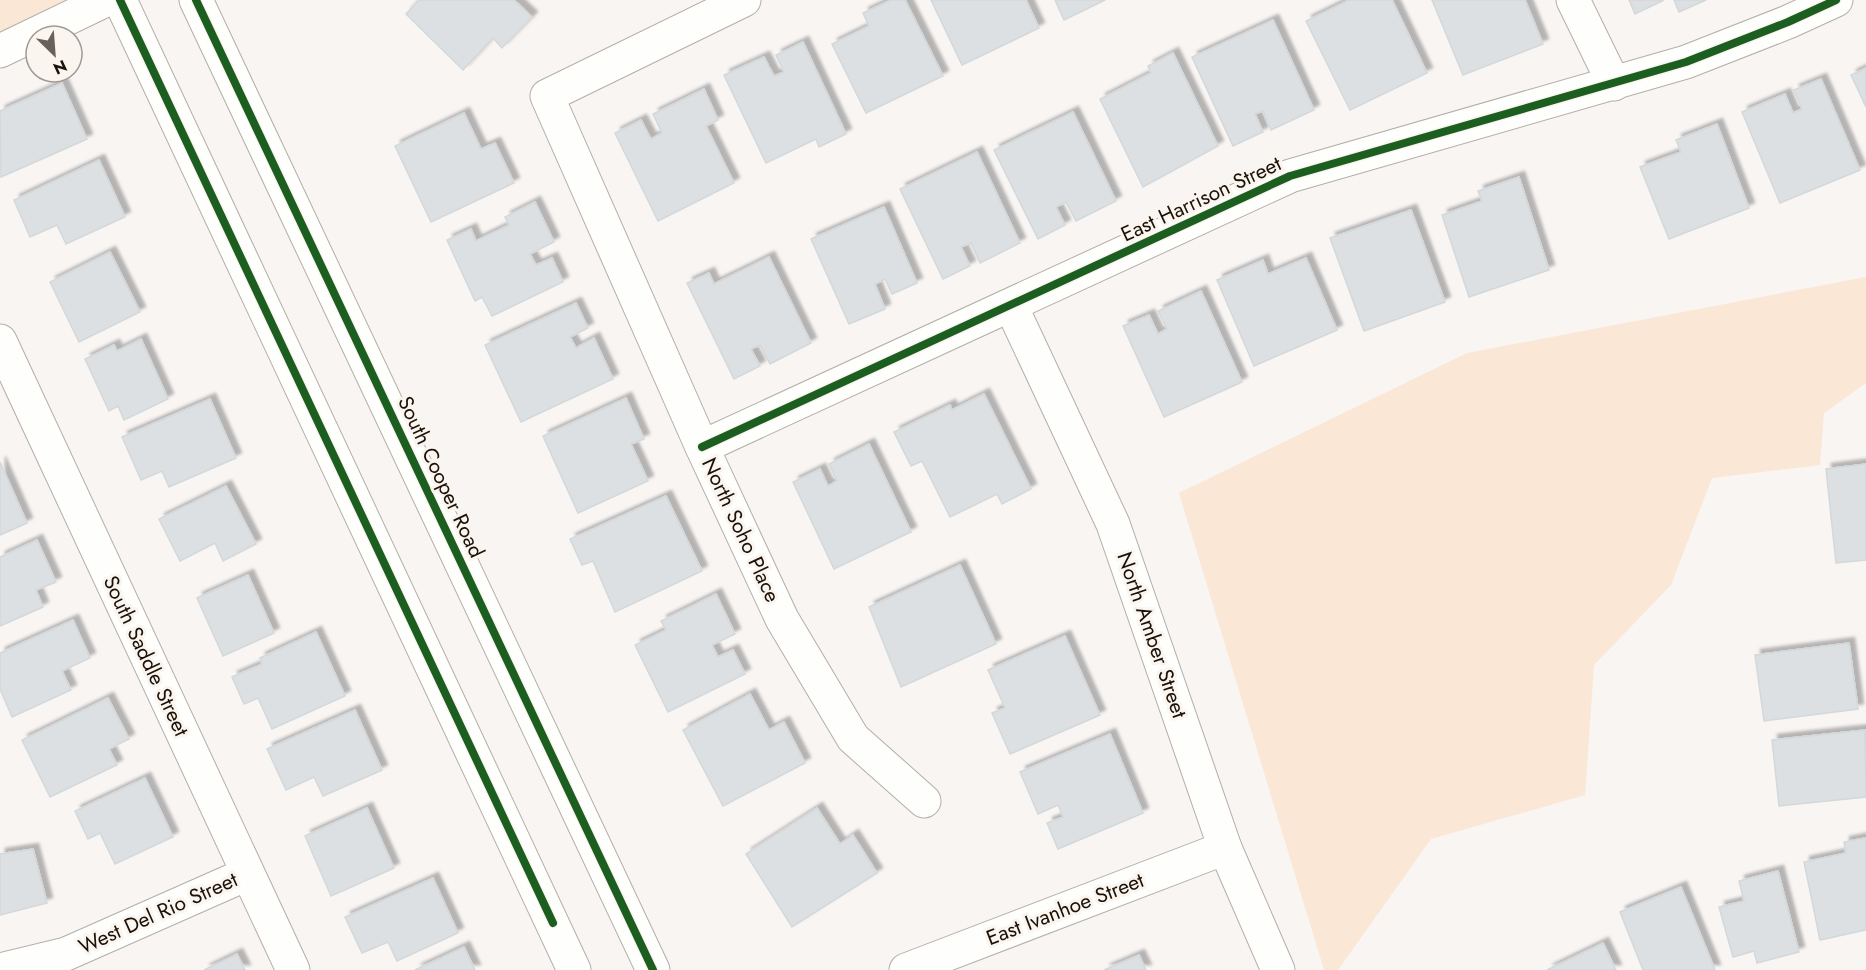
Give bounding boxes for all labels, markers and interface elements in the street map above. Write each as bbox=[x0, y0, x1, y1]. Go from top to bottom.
north arrow bbox=[24, 24, 84, 84]
text: N bbox=[50, 54, 71, 80]
street label: East Harrison Street bbox=[1116, 149, 1286, 249]
street label: South Cooper Road bbox=[390, 391, 492, 563]
street label: North Soho Place bbox=[694, 453, 788, 607]
street label: North Amber Street bbox=[1110, 548, 1194, 722]
street label: South Saddle Street bbox=[96, 571, 196, 741]
street label: West Del Rio Street bbox=[74, 865, 242, 961]
street label: East Ivanhoe Street bbox=[982, 865, 1148, 953]

